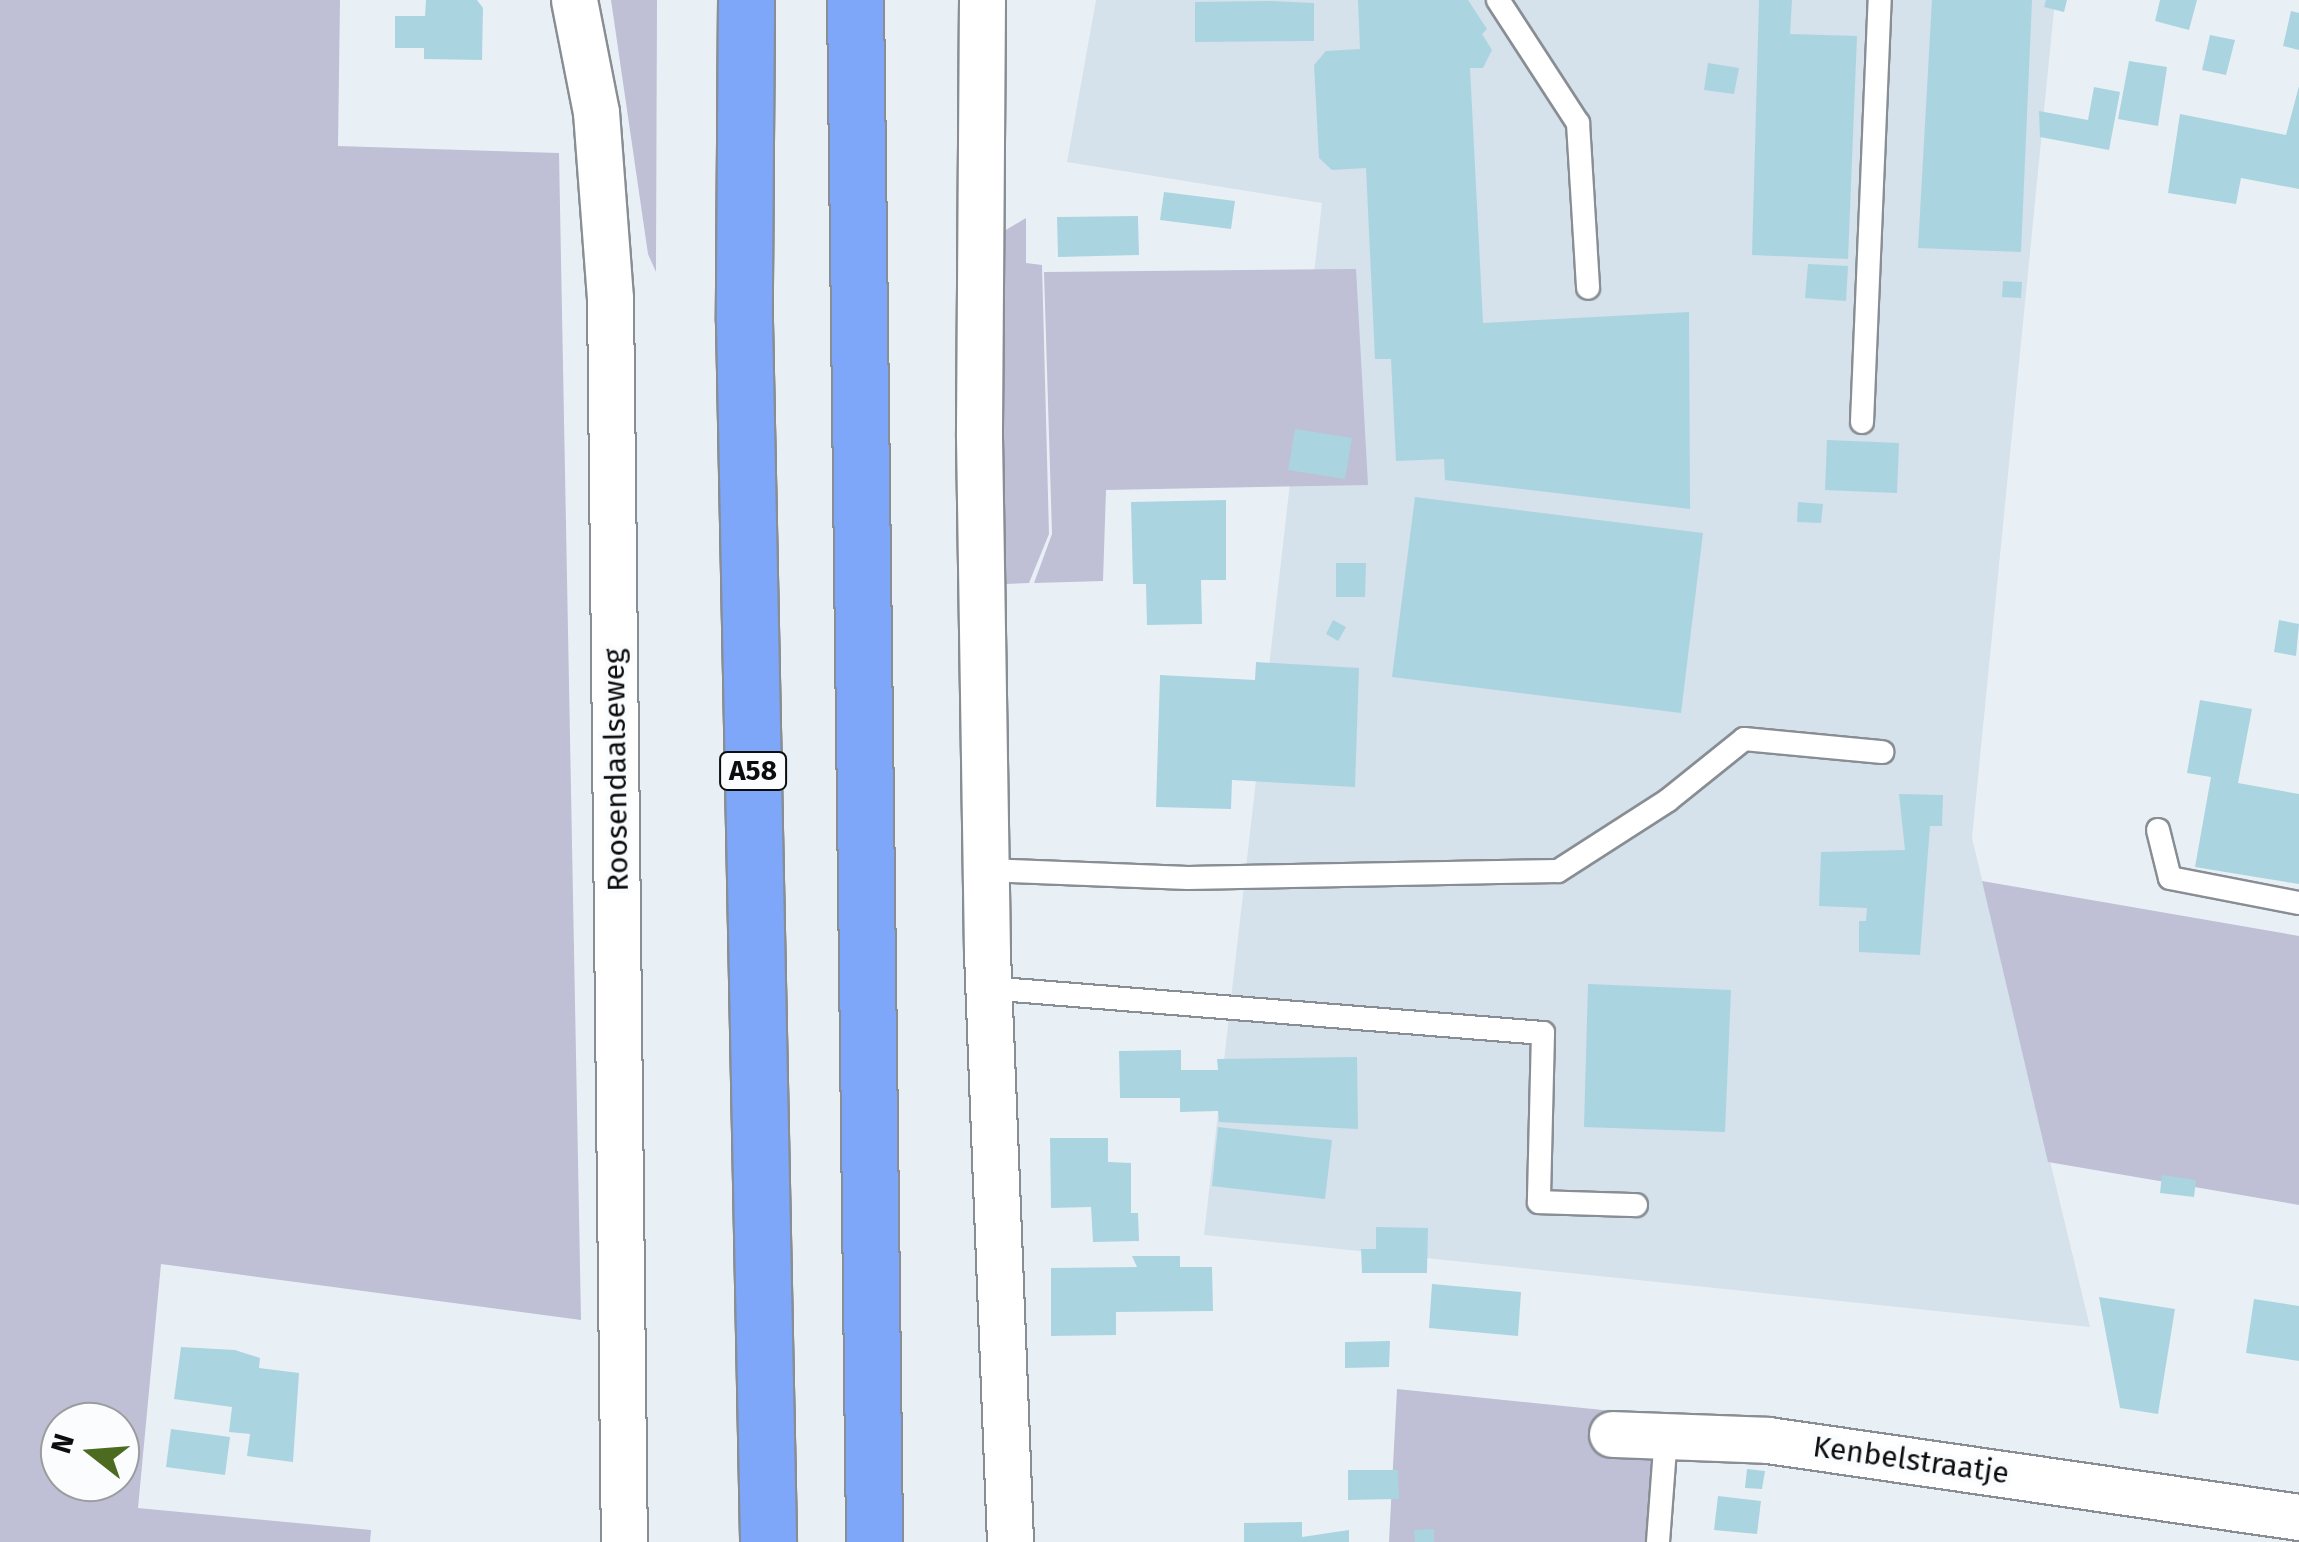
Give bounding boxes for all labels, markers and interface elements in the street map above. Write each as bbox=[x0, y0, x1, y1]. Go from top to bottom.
street label: Roosendaalseweg bbox=[596, 648, 636, 892]
road number: A58 bbox=[718, 748, 788, 794]
north arrow bbox=[40, 1402, 140, 1502]
street label: Kenbelstraatje bbox=[1811, 1428, 2011, 1492]
text: N bbox=[44, 1430, 81, 1457]

